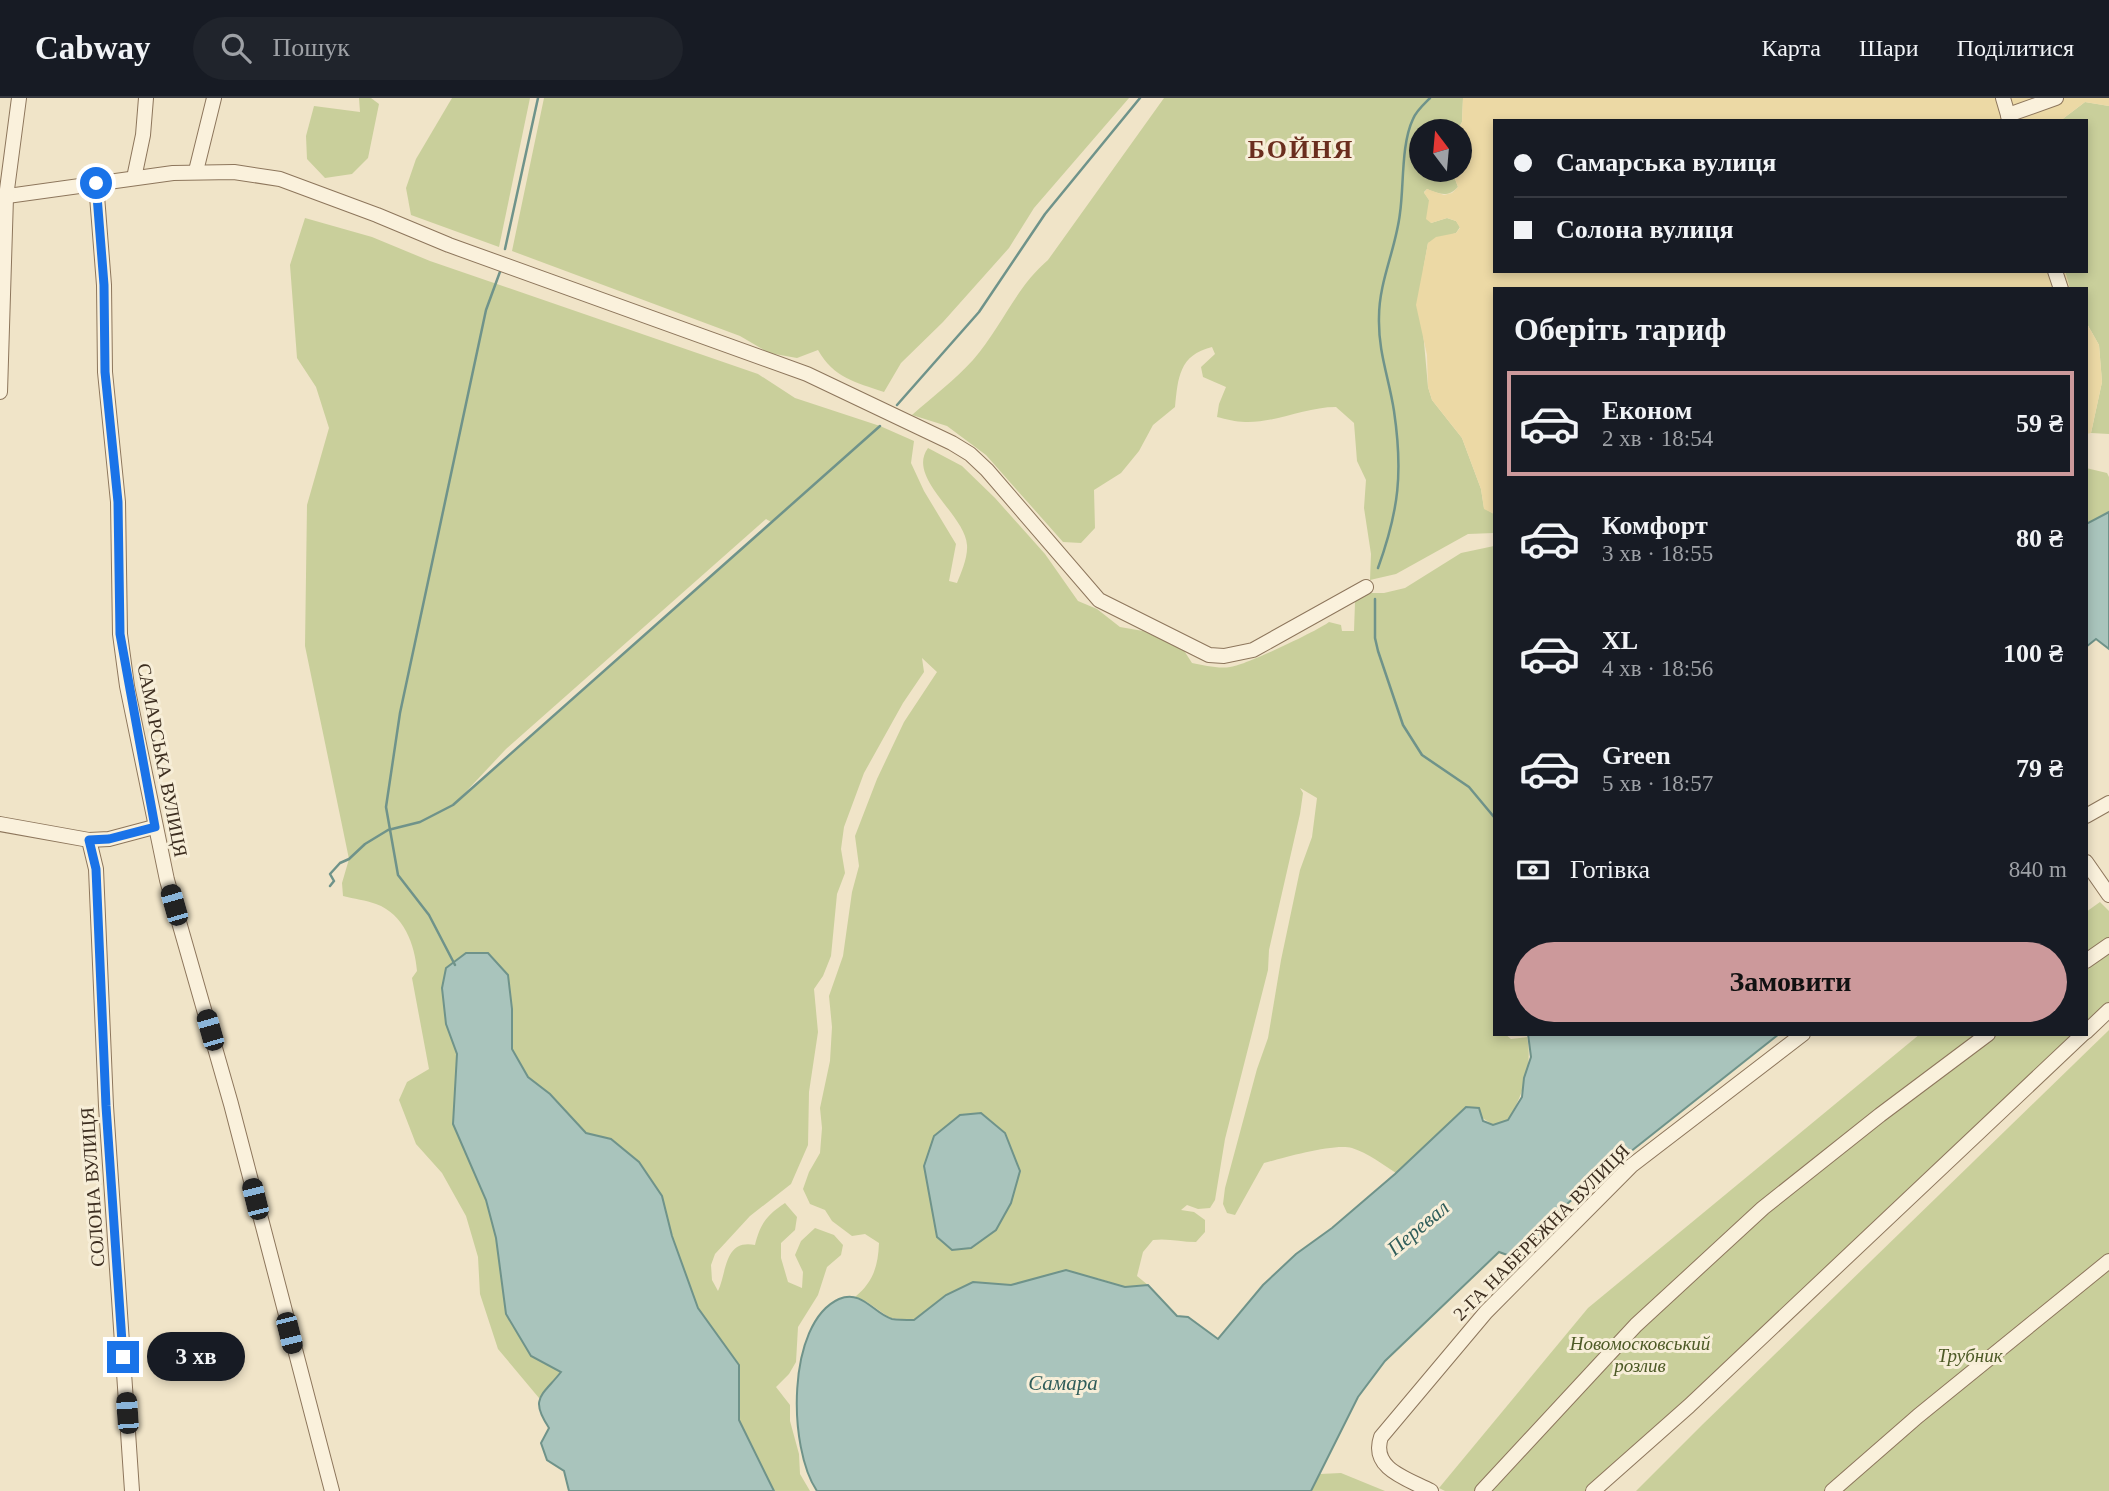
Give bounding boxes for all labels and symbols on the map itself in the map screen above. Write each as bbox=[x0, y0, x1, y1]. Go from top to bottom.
north arrow bbox=[1409, 119, 1472, 182]
district label: БОЙНЯ bbox=[1248, 135, 1354, 164]
route start bbox=[80, 167, 112, 199]
street label: САМАРСЬКА ВУЛИЦЯ bbox=[133, 661, 192, 859]
car bbox=[159, 882, 190, 928]
car bbox=[195, 1007, 226, 1053]
street label: СОЛОНА ВУЛИЦЯ bbox=[76, 1106, 109, 1267]
street label: 2-ГА НАБЕРЕЖНА ВУЛИЦЯ bbox=[1449, 1140, 1634, 1325]
car bbox=[240, 1176, 271, 1222]
water label: Перевал bbox=[1382, 1195, 1454, 1261]
car bbox=[274, 1310, 305, 1356]
callout: 3 хв bbox=[148, 1332, 246, 1382]
park label: Новомосковський розлив bbox=[1569, 1333, 1711, 1376]
route end bbox=[107, 1341, 139, 1373]
park label: Трубник bbox=[1937, 1345, 2004, 1366]
water label: Самара bbox=[1028, 1371, 1098, 1395]
car bbox=[116, 1391, 139, 1435]

